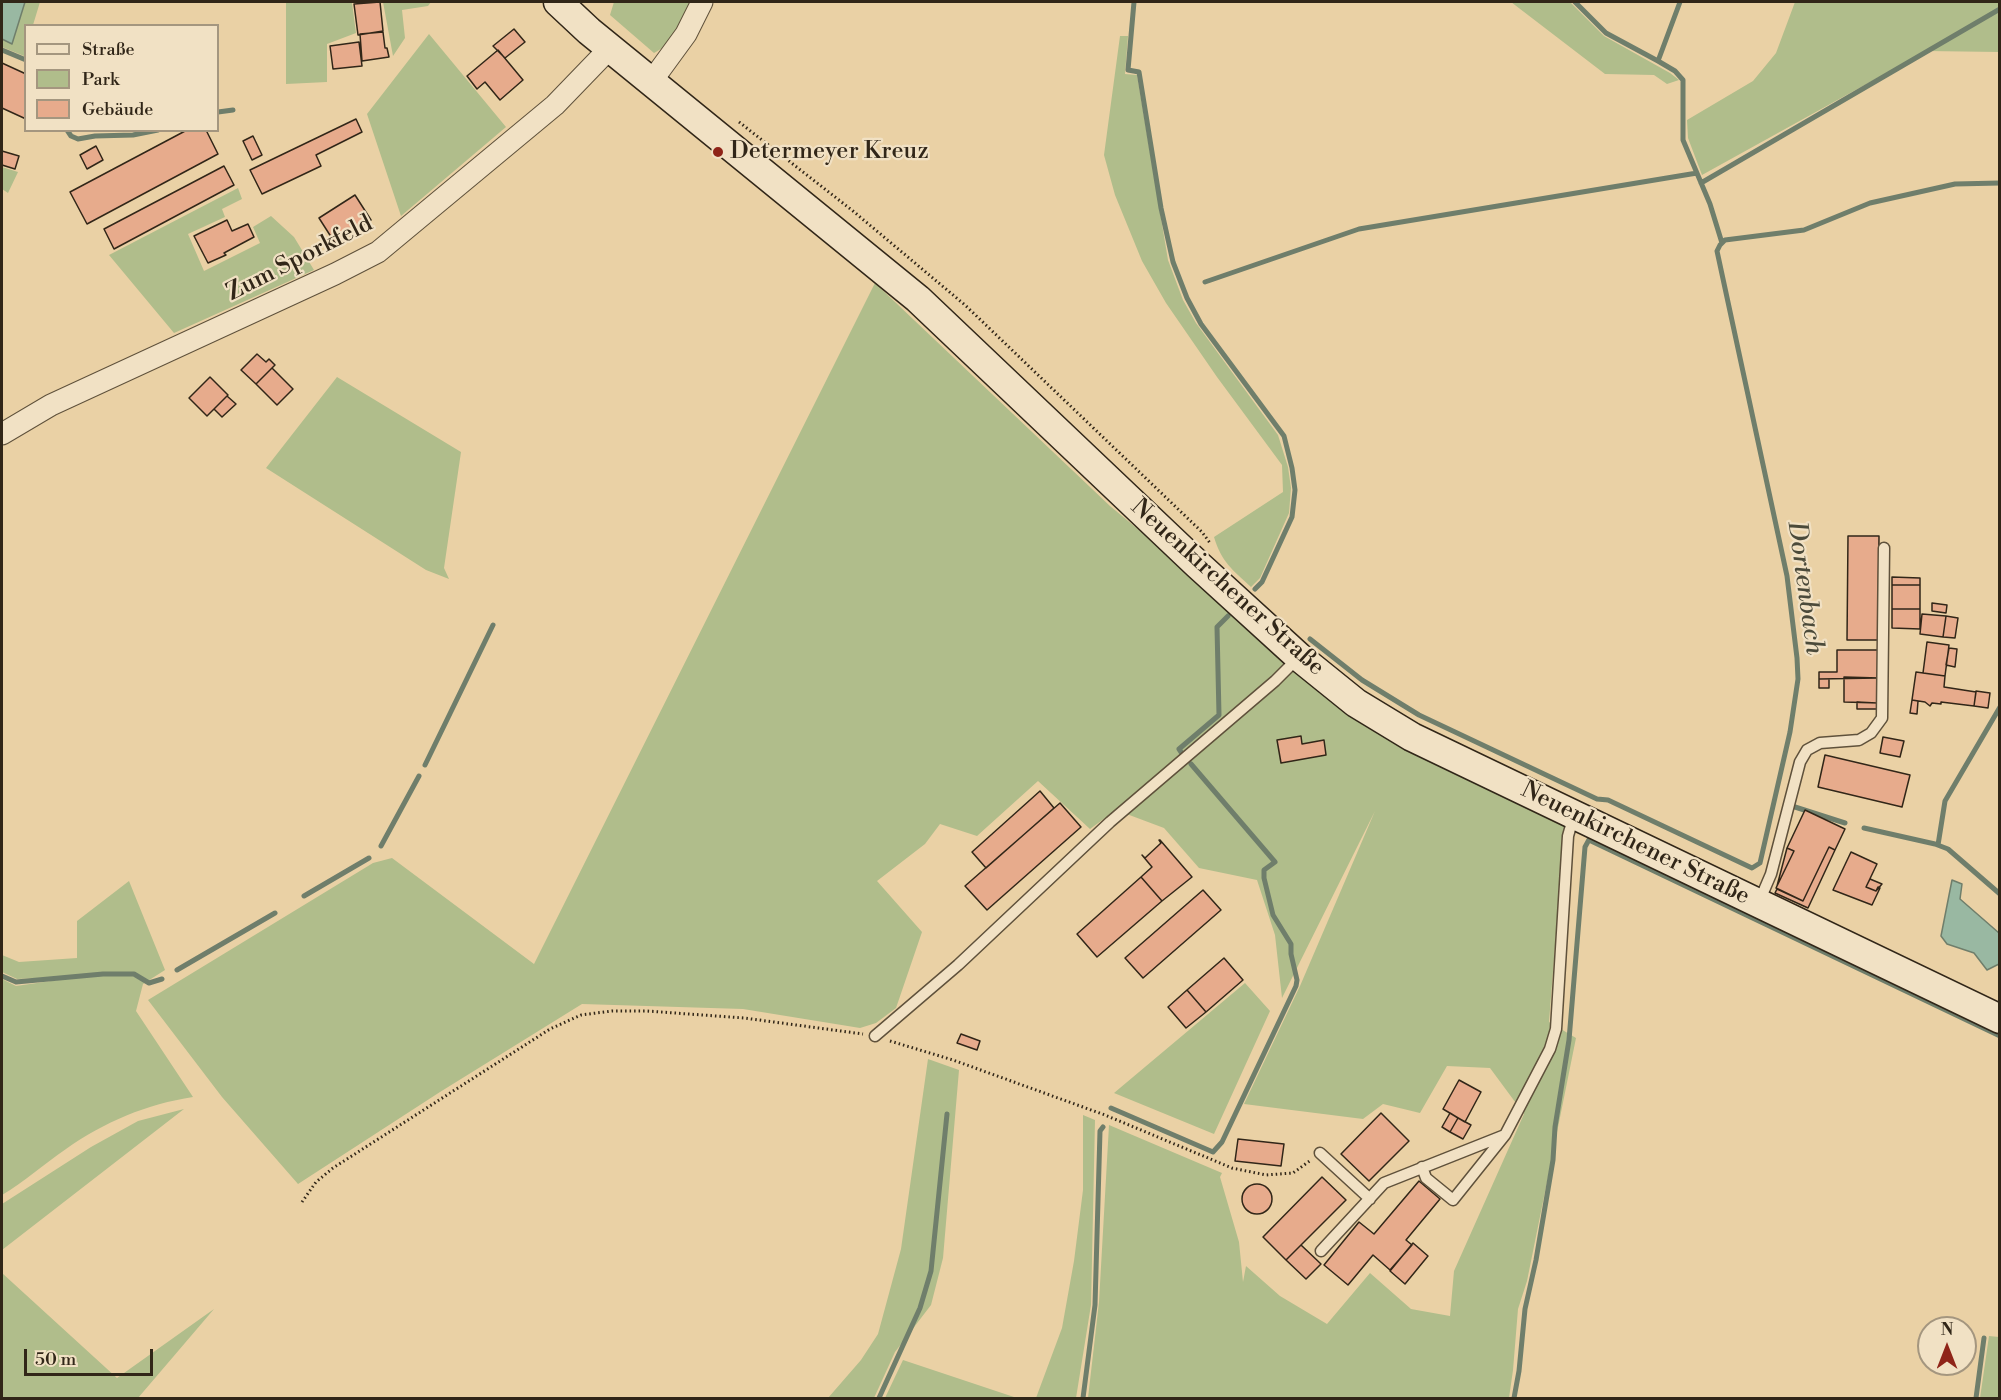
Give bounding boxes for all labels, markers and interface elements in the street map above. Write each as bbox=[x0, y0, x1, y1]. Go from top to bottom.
legend bbox=[24, 24, 219, 132]
text: Straße bbox=[82, 38, 135, 61]
text: Park bbox=[82, 68, 119, 91]
text: Gebäude bbox=[82, 98, 153, 121]
place label: Determeyer Kreuz bbox=[730, 138, 929, 166]
marker: Determeyer Kreuz bbox=[711, 145, 725, 159]
street label: Zum Sporkfeld bbox=[222, 210, 378, 308]
street label: Neuenkirchener Straße bbox=[1124, 493, 1330, 683]
water label: Dortenbach bbox=[1779, 520, 1829, 656]
street label: Neuenkirchener Straße bbox=[1516, 776, 1754, 912]
north arrow bbox=[1917, 1316, 1977, 1376]
text: N bbox=[1941, 1320, 1953, 1340]
scale bar bbox=[27, 1337, 156, 1375]
text: 50 m bbox=[35, 1348, 76, 1371]

